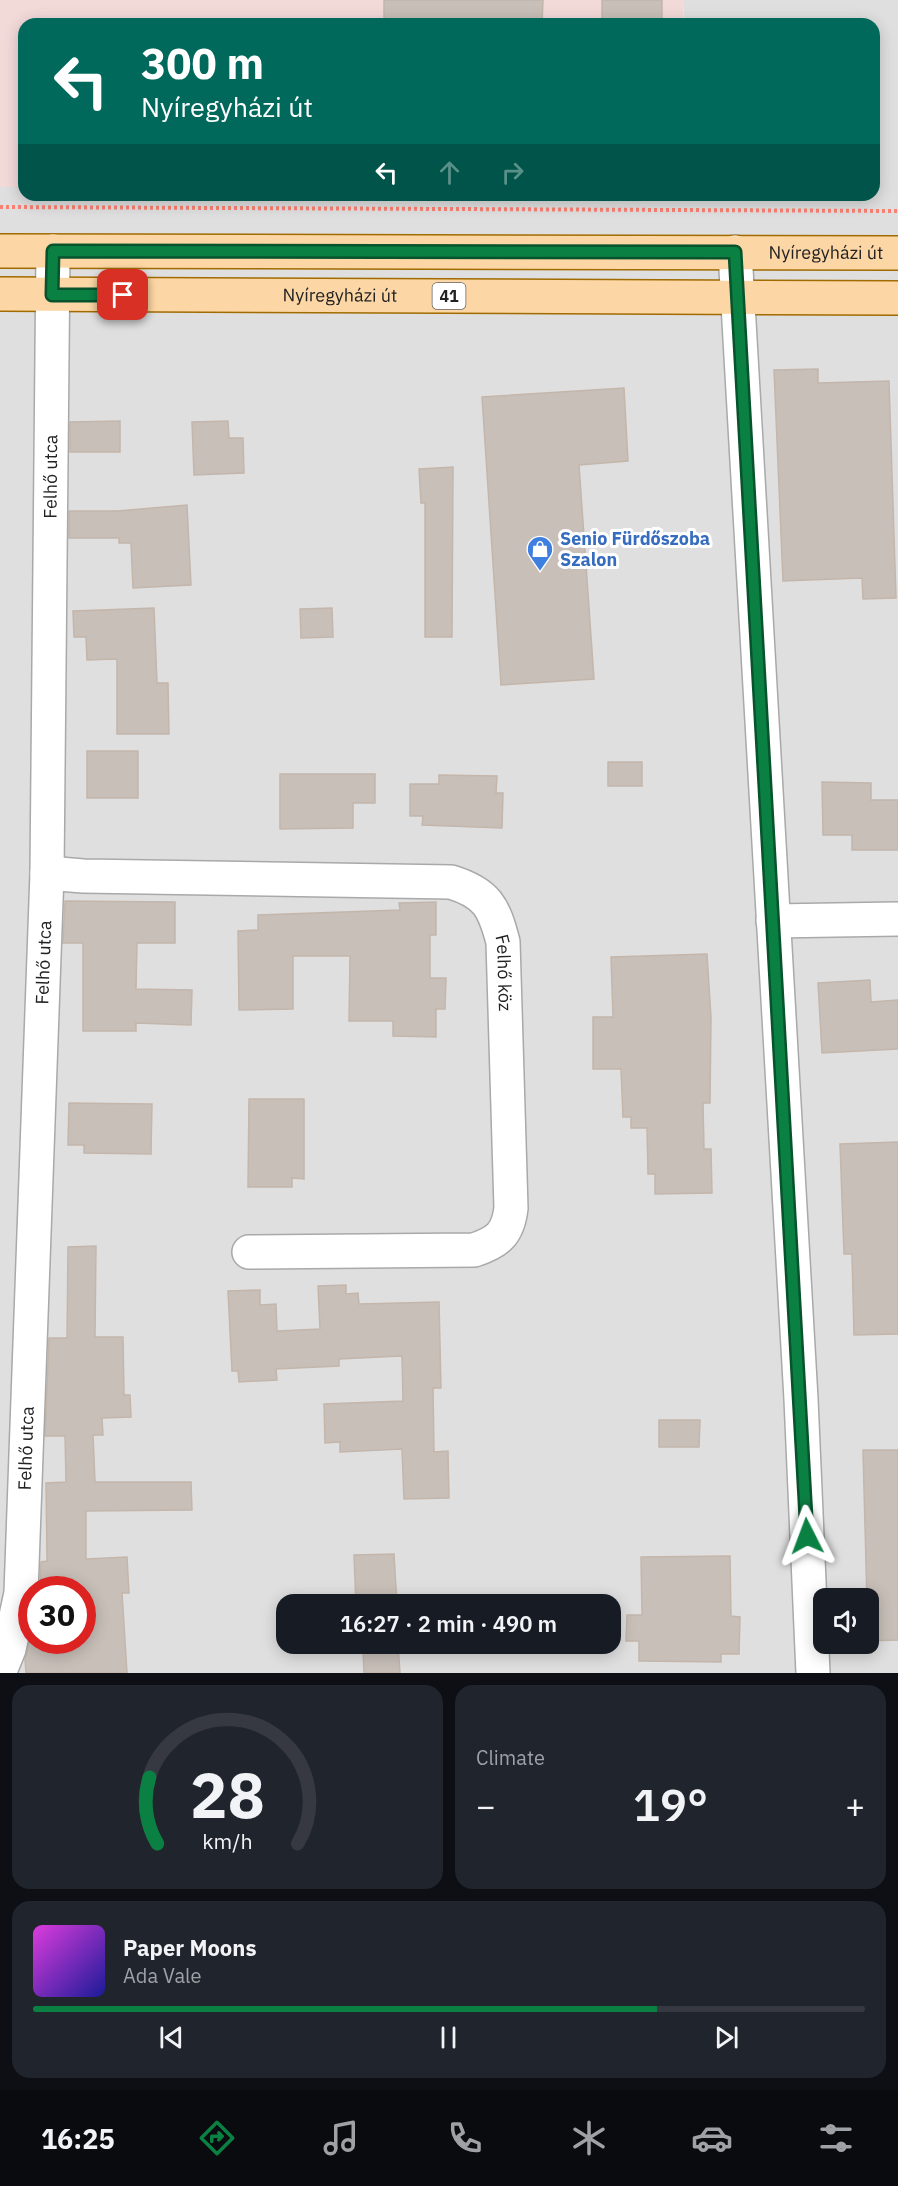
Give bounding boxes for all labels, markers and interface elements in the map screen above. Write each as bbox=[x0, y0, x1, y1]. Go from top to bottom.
text: 300 m bbox=[141, 36, 264, 91]
icon: left bbox=[42, 42, 120, 120]
text: Nyíregyházi út bbox=[141, 89, 313, 124]
icon: left bbox=[370, 156, 403, 189]
icon: ahead bbox=[433, 156, 466, 189]
icon: right bbox=[496, 156, 529, 189]
street label: Nyíregyházi út bbox=[769, 241, 883, 264]
pin bbox=[97, 269, 148, 320]
icon: arrive bbox=[106, 278, 139, 311]
street label: Nyíregyházi út bbox=[283, 283, 397, 307]
road number: 41 bbox=[432, 283, 466, 309]
street label: Felhő utca bbox=[38, 434, 62, 519]
place label: Senio Fürdőszoba Szalon bbox=[560, 527, 710, 571]
shop icon: Senio Fürdőszoba Szalon bbox=[525, 534, 555, 572]
street label: Felhő utca bbox=[30, 920, 56, 1005]
street label: Felhő köz bbox=[490, 932, 517, 1012]
street label: Felhő utca bbox=[13, 1405, 39, 1491]
position arrow bbox=[775, 1504, 839, 1568]
speed limit sign: 30 bbox=[18, 1576, 96, 1654]
map controls bbox=[813, 1588, 879, 1654]
button: sound bbox=[813, 1588, 879, 1654]
text: 16:27 · 2 min · 490 m bbox=[340, 1609, 557, 1638]
text: Climate bbox=[476, 1744, 545, 1771]
text: 28 bbox=[190, 1754, 265, 1835]
text: 19° bbox=[633, 1775, 708, 1833]
text: − bbox=[476, 1784, 496, 1827]
text: + bbox=[845, 1784, 865, 1827]
text: km/h bbox=[202, 1827, 253, 1855]
text: Paper Moons bbox=[123, 1933, 256, 1962]
text: Ada Vale bbox=[123, 1962, 202, 1989]
icon: previous bbox=[155, 2021, 188, 2054]
icon: pause bbox=[432, 2021, 465, 2054]
icon: next bbox=[710, 2021, 743, 2054]
icon: directions bbox=[196, 2117, 238, 2159]
icon: music bbox=[320, 2117, 362, 2159]
icon: phone bbox=[444, 2117, 486, 2159]
icon: climate bbox=[568, 2117, 610, 2159]
icon: car bbox=[691, 2117, 733, 2159]
icon: filters bbox=[815, 2117, 857, 2159]
text: 16:25 bbox=[41, 2121, 115, 2156]

